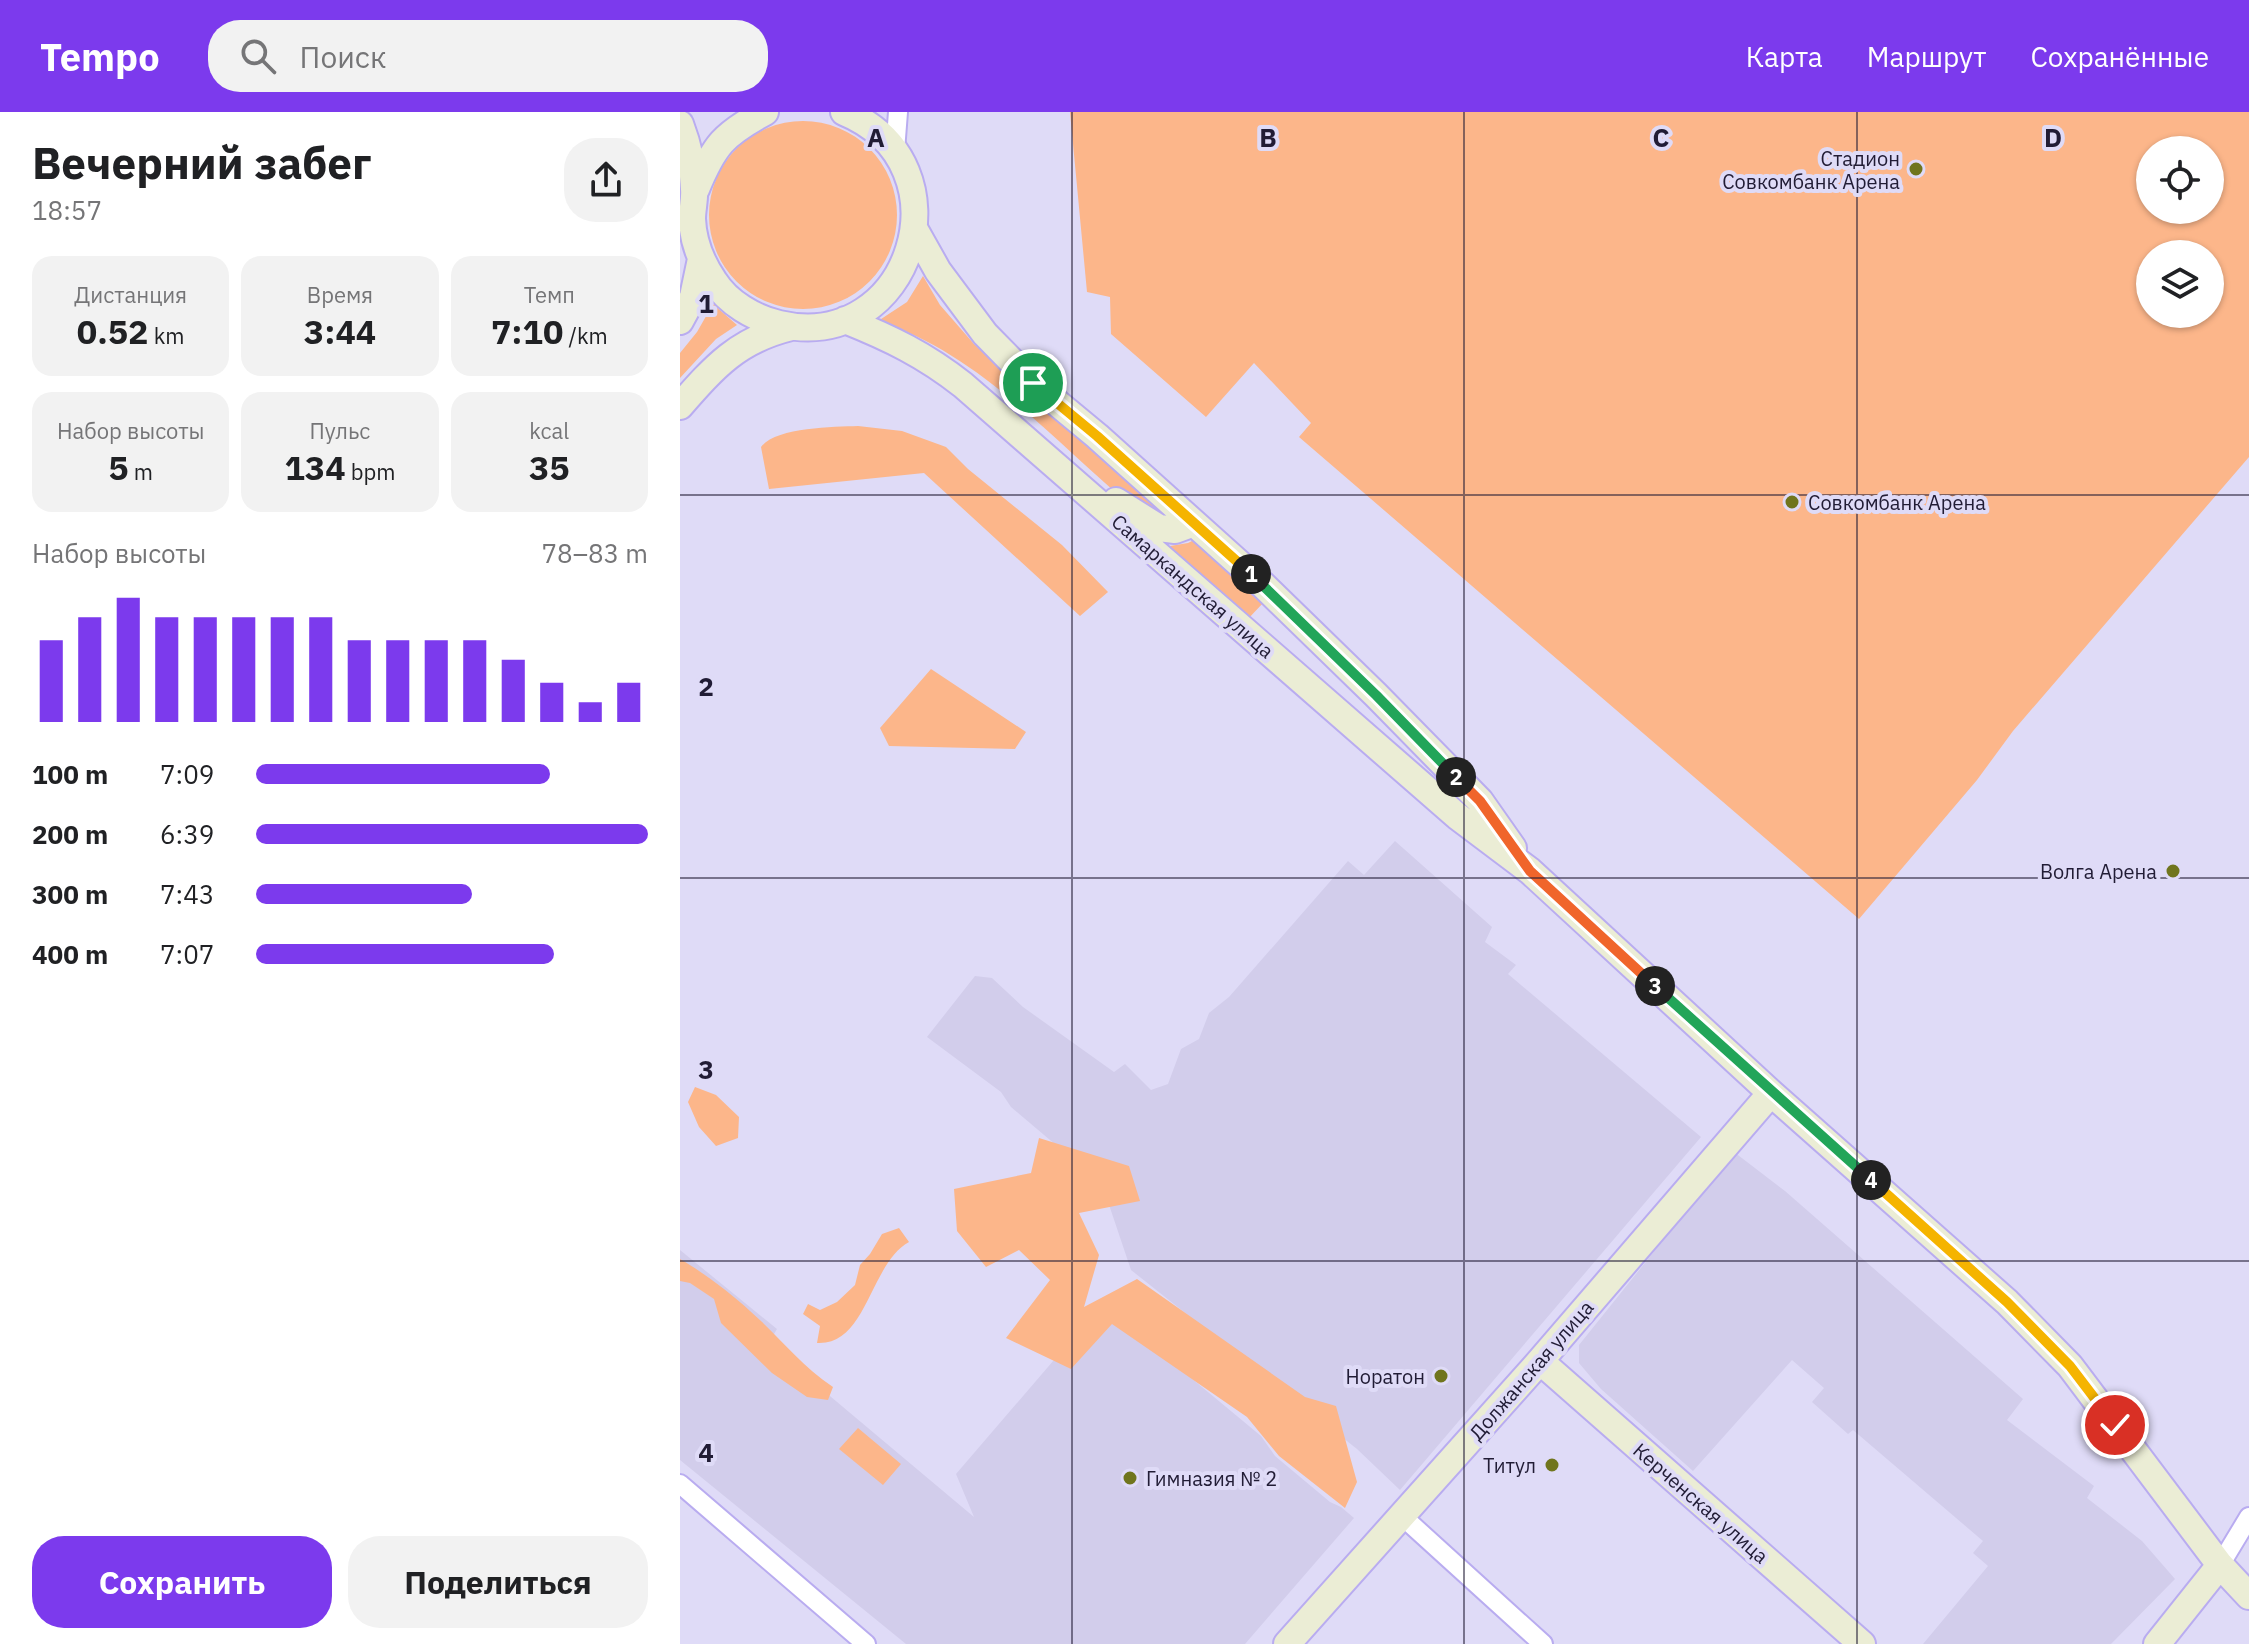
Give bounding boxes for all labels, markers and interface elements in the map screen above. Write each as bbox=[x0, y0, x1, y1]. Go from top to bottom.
search box bbox=[208, 20, 768, 92]
text: Tempo bbox=[40, 32, 160, 81]
icon: search bbox=[236, 34, 280, 78]
text: Поиск bbox=[300, 37, 386, 76]
text: Карта bbox=[1746, 38, 1823, 75]
text: Маршрут bbox=[1867, 38, 1986, 75]
text: Сохранённые bbox=[2030, 38, 2209, 75]
text: A bbox=[867, 120, 885, 154]
text: B bbox=[1259, 120, 1277, 154]
text: C bbox=[1653, 120, 1670, 154]
text: D bbox=[2044, 120, 2062, 154]
text: Вечерний забег bbox=[32, 134, 372, 191]
map controls bbox=[2136, 136, 2224, 328]
button: locate bbox=[2136, 136, 2224, 224]
button: share bbox=[564, 138, 648, 222]
place label: Стадион Совкомбанк Арена bbox=[1722, 145, 1900, 195]
marker: Стадион Совкомбанк Арена bbox=[1907, 160, 1925, 178]
text: 18:57 bbox=[32, 193, 102, 227]
button: layers bbox=[2136, 240, 2224, 328]
text: Дистанция bbox=[74, 280, 187, 309]
text: Время bbox=[307, 280, 373, 309]
text: Темп bbox=[524, 280, 575, 309]
text: 1 bbox=[698, 286, 714, 320]
text: 0.52 bbox=[77, 309, 149, 353]
text: 3:44 bbox=[304, 309, 376, 353]
text: 7:10 bbox=[491, 309, 563, 353]
text: km bbox=[149, 321, 185, 350]
text: /km bbox=[563, 321, 608, 350]
pin bbox=[999, 349, 1067, 417]
icon: arrive bbox=[1011, 361, 1055, 405]
text: Набор высоты bbox=[57, 416, 204, 445]
text: Пульс bbox=[310, 416, 370, 445]
text: kcal bbox=[529, 416, 569, 445]
text: 5 bbox=[108, 445, 129, 489]
text: 134 bbox=[284, 445, 346, 489]
text: 35 bbox=[529, 445, 570, 489]
text: m bbox=[129, 457, 153, 486]
text: bpm bbox=[346, 457, 396, 486]
place label: Совкомбанк Арена bbox=[1808, 489, 1986, 516]
marker: Совкомбанк Арена bbox=[1783, 493, 1801, 511]
street label: Самаркандская улица bbox=[1106, 508, 1280, 664]
text: Набор высоты bbox=[32, 536, 206, 570]
text: 78–83 m bbox=[541, 536, 648, 570]
pin: 1 bbox=[1231, 554, 1271, 594]
text: 1 bbox=[1244, 559, 1258, 588]
text: 2 bbox=[698, 669, 714, 703]
text: 100 m bbox=[32, 757, 108, 791]
text: 7:09 bbox=[160, 757, 214, 791]
pin: 2 bbox=[1436, 757, 1476, 797]
text: 2 bbox=[1449, 762, 1463, 791]
text: 200 m bbox=[32, 817, 108, 851]
text: 6:39 bbox=[160, 817, 214, 851]
place label: Волга Арена bbox=[2040, 858, 2157, 885]
marker: Волга Арена bbox=[2164, 862, 2182, 880]
text: 300 m bbox=[32, 877, 108, 911]
text: 7:43 bbox=[160, 877, 214, 911]
text: 400 m bbox=[32, 937, 108, 971]
text: 7:07 bbox=[160, 937, 214, 971]
pin: 3 bbox=[1635, 966, 1675, 1006]
text: 3 bbox=[1648, 971, 1662, 1000]
text: 3 bbox=[698, 1052, 714, 1086]
pin: 4 bbox=[1851, 1160, 1891, 1200]
text: 4 bbox=[1864, 1165, 1878, 1194]
street label: Должанская улица bbox=[1463, 1294, 1599, 1446]
place label: Норатон bbox=[1346, 1363, 1425, 1390]
marker: Норатон bbox=[1432, 1367, 1450, 1385]
pin bbox=[2081, 1391, 2149, 1459]
icon: check bbox=[2093, 1403, 2137, 1447]
text: 4 bbox=[698, 1435, 714, 1469]
street label: Керченская улица bbox=[1628, 1437, 1775, 1570]
place label: Титул bbox=[1483, 1452, 1536, 1479]
marker: Титул bbox=[1543, 1456, 1561, 1474]
place label: Гимназия № 2 bbox=[1146, 1465, 1277, 1492]
marker: Гимназия № 2 bbox=[1121, 1469, 1139, 1487]
button: Сохранить bbox=[32, 1536, 332, 1628]
button: Поделиться bbox=[348, 1536, 648, 1628]

